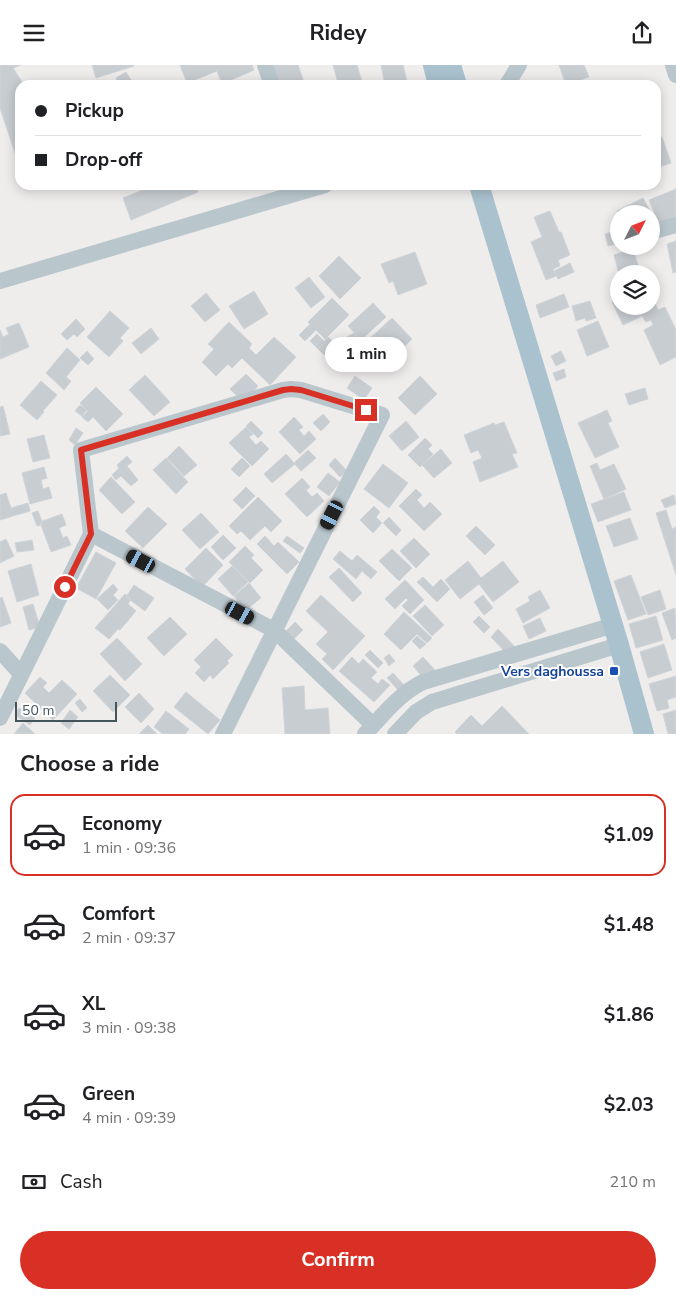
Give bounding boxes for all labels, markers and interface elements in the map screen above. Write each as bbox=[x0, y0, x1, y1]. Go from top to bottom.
text: Ridey bbox=[309, 18, 367, 48]
icon: menu bbox=[20, 19, 48, 47]
icon: share bbox=[628, 19, 656, 47]
text: Pickup bbox=[65, 98, 124, 124]
text: Drop-off bbox=[65, 147, 142, 173]
north arrow bbox=[610, 205, 660, 255]
map controls bbox=[610, 205, 660, 315]
button: layers bbox=[610, 265, 660, 315]
callout: 1 min bbox=[325, 337, 407, 373]
text: 1 min bbox=[345, 343, 387, 365]
route end bbox=[355, 399, 377, 421]
car bbox=[318, 498, 345, 532]
car bbox=[124, 547, 157, 575]
route start bbox=[54, 576, 76, 598]
car bbox=[223, 599, 256, 627]
place label: Vers daghoussa bbox=[500, 662, 604, 681]
marker: Vers daghoussa bbox=[608, 665, 620, 677]
scale bar bbox=[15, 699, 118, 722]
text: 50 m bbox=[22, 701, 54, 720]
text: Choose a ride bbox=[20, 749, 159, 779]
text: Economy bbox=[82, 811, 162, 837]
icon: car bbox=[22, 813, 67, 858]
text: $1.09 bbox=[604, 822, 654, 848]
text: 1 min · 09:36 bbox=[82, 837, 176, 859]
text: Comfort bbox=[82, 901, 155, 927]
icon: car bbox=[22, 903, 67, 948]
text: $1.48 bbox=[604, 912, 654, 938]
text: 2 min · 09:37 bbox=[82, 927, 176, 949]
text: XL bbox=[82, 991, 105, 1017]
icon: car bbox=[22, 993, 67, 1038]
text: $1.86 bbox=[604, 1002, 654, 1028]
text: 3 min · 09:38 bbox=[82, 1017, 176, 1039]
text: Green bbox=[82, 1081, 135, 1107]
icon: car bbox=[22, 1083, 67, 1128]
text: $2.03 bbox=[604, 1092, 654, 1118]
text: 4 min · 09:39 bbox=[82, 1107, 176, 1129]
icon: cash bbox=[20, 1168, 48, 1196]
text: Cash bbox=[60, 1169, 102, 1195]
text: 210 m bbox=[609, 1171, 656, 1193]
button: Confirm bbox=[20, 1231, 656, 1289]

